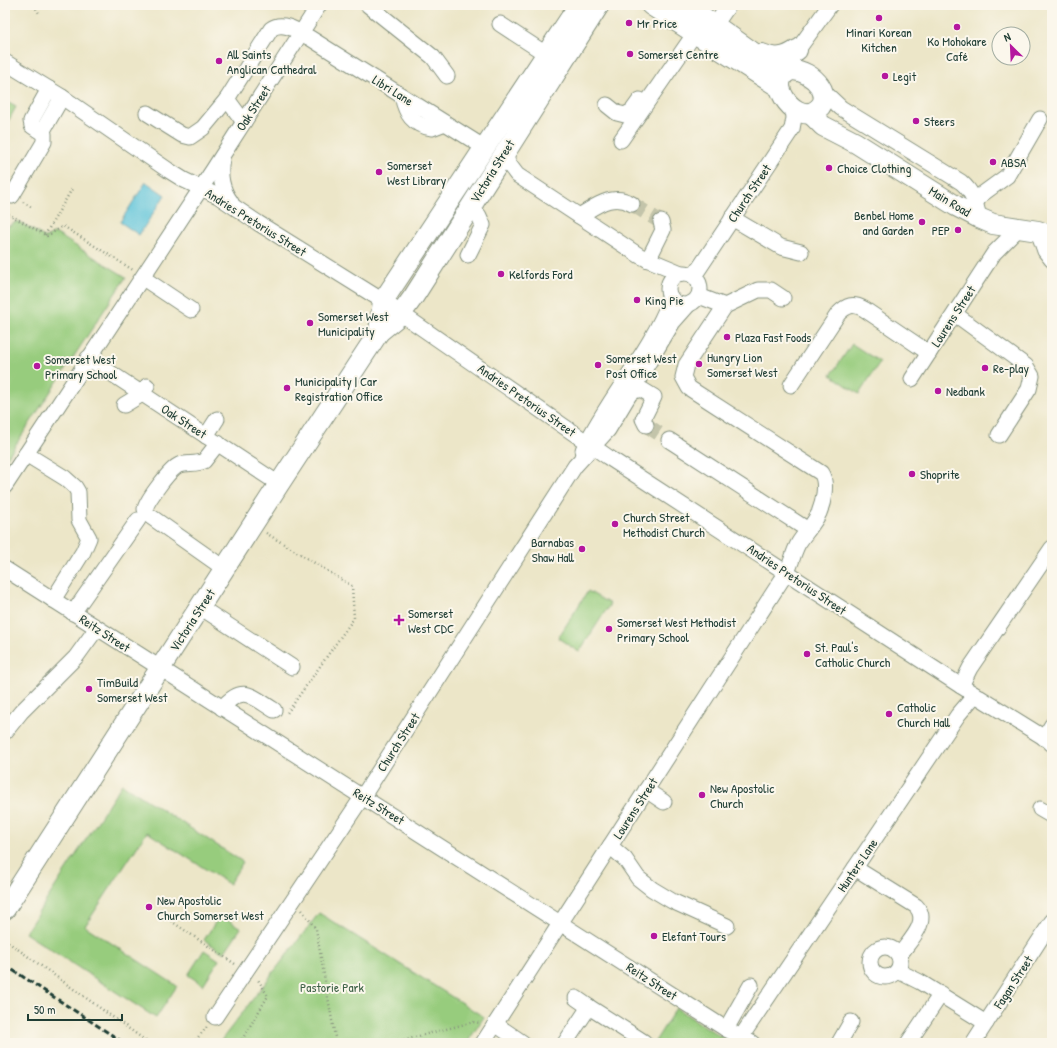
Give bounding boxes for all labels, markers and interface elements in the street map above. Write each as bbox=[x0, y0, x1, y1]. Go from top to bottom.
marker: Minari Korean Kitchen bbox=[874, 13, 884, 23]
place label: Mr Price bbox=[637, 14, 677, 32]
marker: Mr Price bbox=[624, 18, 634, 28]
marker: Ko Mohokare Café bbox=[952, 22, 962, 32]
place label: Minari Korean Kitchen bbox=[846, 23, 912, 56]
north arrow bbox=[991, 26, 1031, 66]
text: N bbox=[1001, 29, 1013, 44]
place label: Ko Mohokare Café bbox=[927, 32, 987, 65]
place label: All Saints Anglican Cathedral bbox=[227, 45, 317, 78]
place label: Somerset Centre bbox=[638, 45, 719, 63]
marker: Somerset Centre bbox=[625, 49, 635, 59]
marker: All Saints Anglican Cathedral bbox=[214, 56, 224, 66]
place label: Legit bbox=[893, 67, 917, 85]
street label: Libri Lane bbox=[369, 70, 417, 110]
marker: Legit bbox=[880, 71, 890, 81]
street label: Oak Street bbox=[232, 81, 275, 134]
place label: Steers bbox=[924, 112, 955, 130]
marker: Steers bbox=[911, 116, 921, 126]
street label: Victoria Street bbox=[465, 136, 519, 206]
place label: ABSA bbox=[1001, 153, 1027, 171]
place label: Somerset West Library bbox=[387, 156, 447, 189]
marker: ABSA bbox=[988, 157, 998, 167]
place label: Choice Clothing bbox=[837, 159, 911, 177]
street label: Church Street bbox=[723, 160, 775, 226]
marker: Choice Clothing bbox=[824, 163, 834, 173]
marker: Somerset West Library bbox=[374, 167, 384, 177]
street label: Main Road bbox=[926, 181, 974, 221]
street label: Andries Pretorius Street bbox=[202, 184, 310, 261]
place label: Benbel Home and Garden bbox=[854, 206, 914, 239]
marker: Benbel Home and Garden bbox=[917, 217, 927, 227]
place label: PEP bbox=[932, 221, 950, 239]
marker: PEP bbox=[953, 225, 963, 235]
place label: Kelfords Ford bbox=[509, 265, 573, 283]
marker: Kelfords Ford bbox=[496, 269, 506, 279]
street label: Lourens Street bbox=[927, 281, 980, 350]
place label: King Pie bbox=[645, 291, 684, 309]
marker: King Pie bbox=[632, 295, 642, 305]
place label: Somerset West Municipality bbox=[318, 307, 389, 340]
marker: Somerset West Municipality bbox=[305, 318, 315, 328]
place label: Plaza Fast Foods bbox=[735, 328, 811, 346]
marker: Plaza Fast Foods bbox=[722, 332, 732, 342]
place label: Hungry Lion Somerset West bbox=[707, 348, 778, 381]
place label: Somerset West Post Office bbox=[606, 349, 677, 382]
place label: Somerset West Primary School bbox=[45, 350, 118, 383]
street label: Andries Pretorius Street bbox=[474, 359, 580, 441]
marker: Hungry Lion Somerset West bbox=[694, 359, 704, 369]
place label: Re-play bbox=[993, 359, 1029, 377]
marker: Somerset West Post Office bbox=[593, 360, 603, 370]
marker: Somerset West Primary School bbox=[32, 361, 42, 371]
marker: Re-play bbox=[980, 363, 990, 373]
place label: Municipality | Car Registration Office bbox=[295, 372, 383, 405]
place label: Nedbank bbox=[946, 382, 985, 400]
marker: Municipality | Car Registration Office bbox=[282, 383, 292, 393]
marker: Nedbank bbox=[933, 386, 943, 396]
street label: Oak Street bbox=[158, 400, 211, 443]
place label: Shoprite bbox=[920, 465, 960, 483]
marker: Shoprite bbox=[907, 469, 917, 479]
place label: Church Street Methodist Church bbox=[623, 508, 705, 541]
marker: Church Street Methodist Church bbox=[610, 519, 620, 529]
place label: Barnabas Shaw Hall bbox=[531, 533, 574, 566]
street label: Andries Pretorius Street bbox=[744, 539, 851, 619]
marker: Barnabas Shaw Hall bbox=[577, 544, 587, 554]
street label: Victoria Street bbox=[165, 585, 219, 655]
place label: Somerset West CDC bbox=[408, 604, 454, 637]
street label: Reitz Street bbox=[76, 610, 134, 656]
place label: Somerset West Methodist Primary School bbox=[617, 613, 737, 646]
marker: Somerset West CDC bbox=[393, 614, 405, 626]
marker: Somerset West Methodist Primary School bbox=[604, 624, 614, 634]
place label: St. Paul's Catholic Church bbox=[815, 638, 891, 671]
marker: St. Paul's Catholic Church bbox=[802, 649, 812, 659]
place label: TimBuild Somerset West bbox=[97, 673, 168, 706]
marker: TimBuild Somerset West bbox=[84, 684, 94, 694]
place label: Catholic Church Hall bbox=[897, 698, 950, 731]
street label: Church Street bbox=[372, 709, 424, 775]
marker: Catholic Church Hall bbox=[884, 709, 894, 719]
street label: Lourens Street bbox=[609, 773, 662, 842]
place label: New Apostolic Church bbox=[710, 779, 774, 812]
street label: Reitz Street bbox=[350, 783, 409, 829]
marker: New Apostolic Church bbox=[697, 790, 707, 800]
street label: Hunters Lane bbox=[833, 835, 881, 895]
place label: New Apostolic Church Somerset West bbox=[157, 891, 264, 924]
marker: New Apostolic Church Somerset West bbox=[144, 902, 154, 912]
place label: Elefant Tours bbox=[662, 927, 726, 945]
marker: Elefant Tours bbox=[649, 931, 659, 941]
street label: Fagan Street bbox=[989, 952, 1037, 1013]
street label: Reitz Street bbox=[623, 958, 681, 1004]
park label: Pastorie Park bbox=[300, 978, 365, 996]
scale bar bbox=[28, 996, 122, 1022]
text: 50 m bbox=[34, 1001, 55, 1018]

